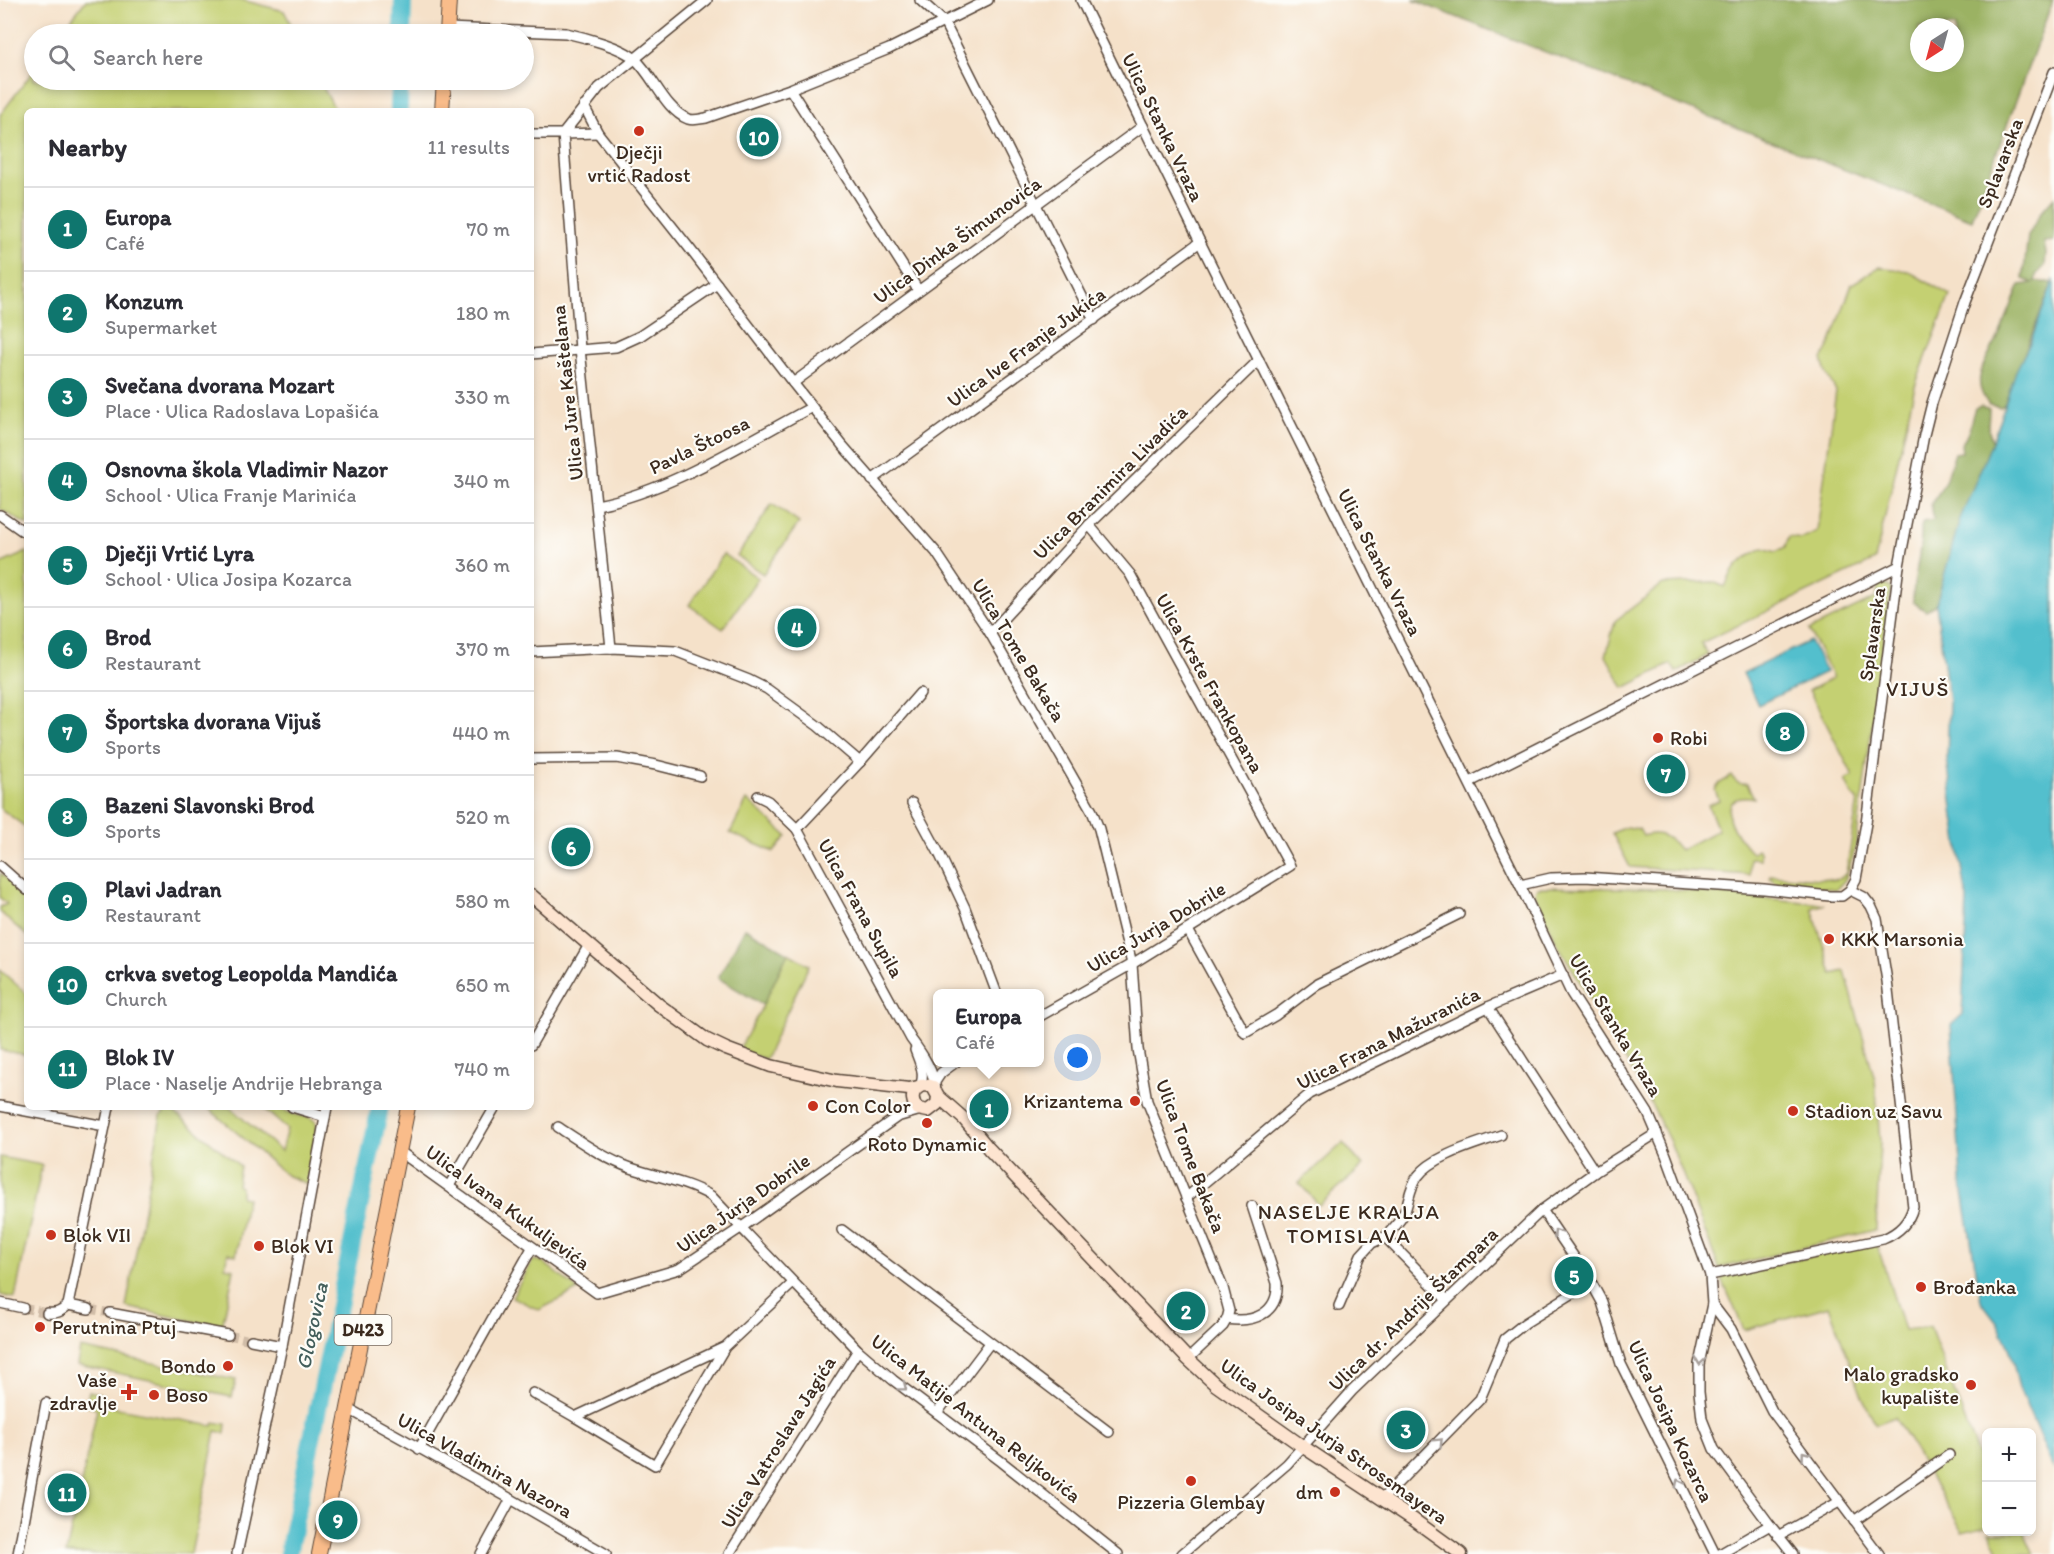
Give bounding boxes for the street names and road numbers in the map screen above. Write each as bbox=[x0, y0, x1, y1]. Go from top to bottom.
street label: Ulica Stanka Vraza bbox=[1117, 49, 1210, 206]
street label: Splavarska bbox=[1972, 114, 2028, 211]
street label: Ulica Dinka Šimunovića bbox=[868, 171, 1046, 309]
street label: Ulica Ive Franje Jukića bbox=[942, 281, 1110, 412]
street label: Ulica Jure Kaštelana bbox=[546, 304, 588, 482]
street label: Ulica Branimira Livadića bbox=[1028, 399, 1193, 564]
street label: Pavla Štoosa bbox=[645, 410, 753, 480]
street label: Ulica Stanka Vraza bbox=[1332, 484, 1428, 640]
street label: Ulica Tome Bakača bbox=[967, 574, 1071, 726]
street label: Splavarska bbox=[1854, 585, 1891, 682]
street label: Ulica Krste Frankopana bbox=[1151, 589, 1270, 778]
street label: Ulica Frana Supila bbox=[813, 834, 909, 982]
street label: Ulica Jurja Dobrile bbox=[1082, 876, 1230, 978]
street label: Ulica Stanka Vraza bbox=[1564, 949, 1668, 1101]
street label: Ulica Frana Mažuranića bbox=[1292, 981, 1484, 1095]
street label: Ulica Tome Bakača bbox=[1151, 1076, 1232, 1237]
street label: Ulica Ivana Kukuljevića bbox=[421, 1139, 596, 1275]
street label: Ulica Jurja Dobrile bbox=[672, 1148, 814, 1258]
street label: Ulica dr. Andrije Štampara bbox=[1323, 1222, 1503, 1396]
road number: D423 bbox=[334, 1315, 392, 1345]
street label: Ulica Matije Antuna Reljkovića bbox=[866, 1329, 1086, 1508]
street label: Ulica Josipa Kozarca bbox=[1623, 1336, 1719, 1506]
street label: Ulica Vatroslava Jagića bbox=[715, 1351, 841, 1533]
street label: Ulica Josipa Jurja Strossmayera bbox=[1216, 1353, 1453, 1529]
street label: Ulica Vladimira Nazora bbox=[393, 1407, 577, 1523]

